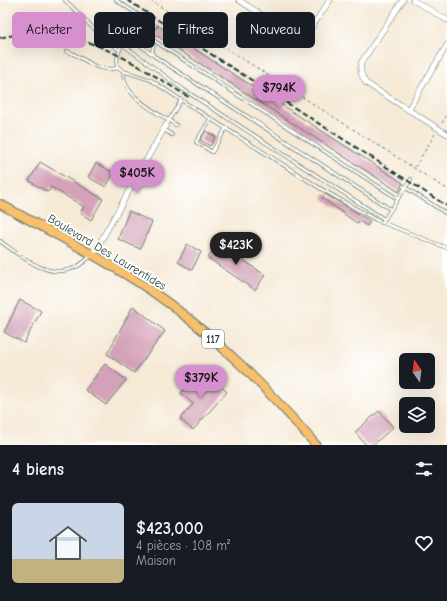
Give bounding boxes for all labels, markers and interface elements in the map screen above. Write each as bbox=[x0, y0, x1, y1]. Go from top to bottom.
chip: Acheter bbox=[12, 12, 86, 48]
chip: Louer bbox=[94, 12, 155, 48]
chip: Filtres bbox=[163, 12, 228, 48]
chip: Nouveau bbox=[236, 12, 315, 48]
pin: $794K bbox=[251, 75, 307, 109]
text: $794K bbox=[262, 80, 296, 95]
pin: $405K bbox=[109, 160, 165, 194]
text: $405K bbox=[119, 165, 155, 180]
street label: Boulevard Des Laurentides bbox=[45, 211, 169, 293]
pin: $423K bbox=[208, 232, 264, 266]
text: $423K bbox=[219, 237, 253, 252]
road number: 117 bbox=[202, 330, 224, 348]
north arrow bbox=[399, 353, 435, 389]
map controls bbox=[399, 353, 435, 433]
pin: $379K bbox=[173, 365, 229, 399]
text: $379K bbox=[184, 370, 218, 385]
button: layers bbox=[399, 397, 435, 433]
icon: filters bbox=[413, 458, 435, 480]
text: 4 biens bbox=[12, 460, 64, 479]
icon: home bbox=[44, 519, 92, 567]
text: $423,000 bbox=[136, 519, 203, 538]
icon: heart bbox=[413, 532, 435, 554]
text: 4 pièces · 108 m² bbox=[136, 538, 230, 553]
text: Maison bbox=[136, 553, 176, 568]

